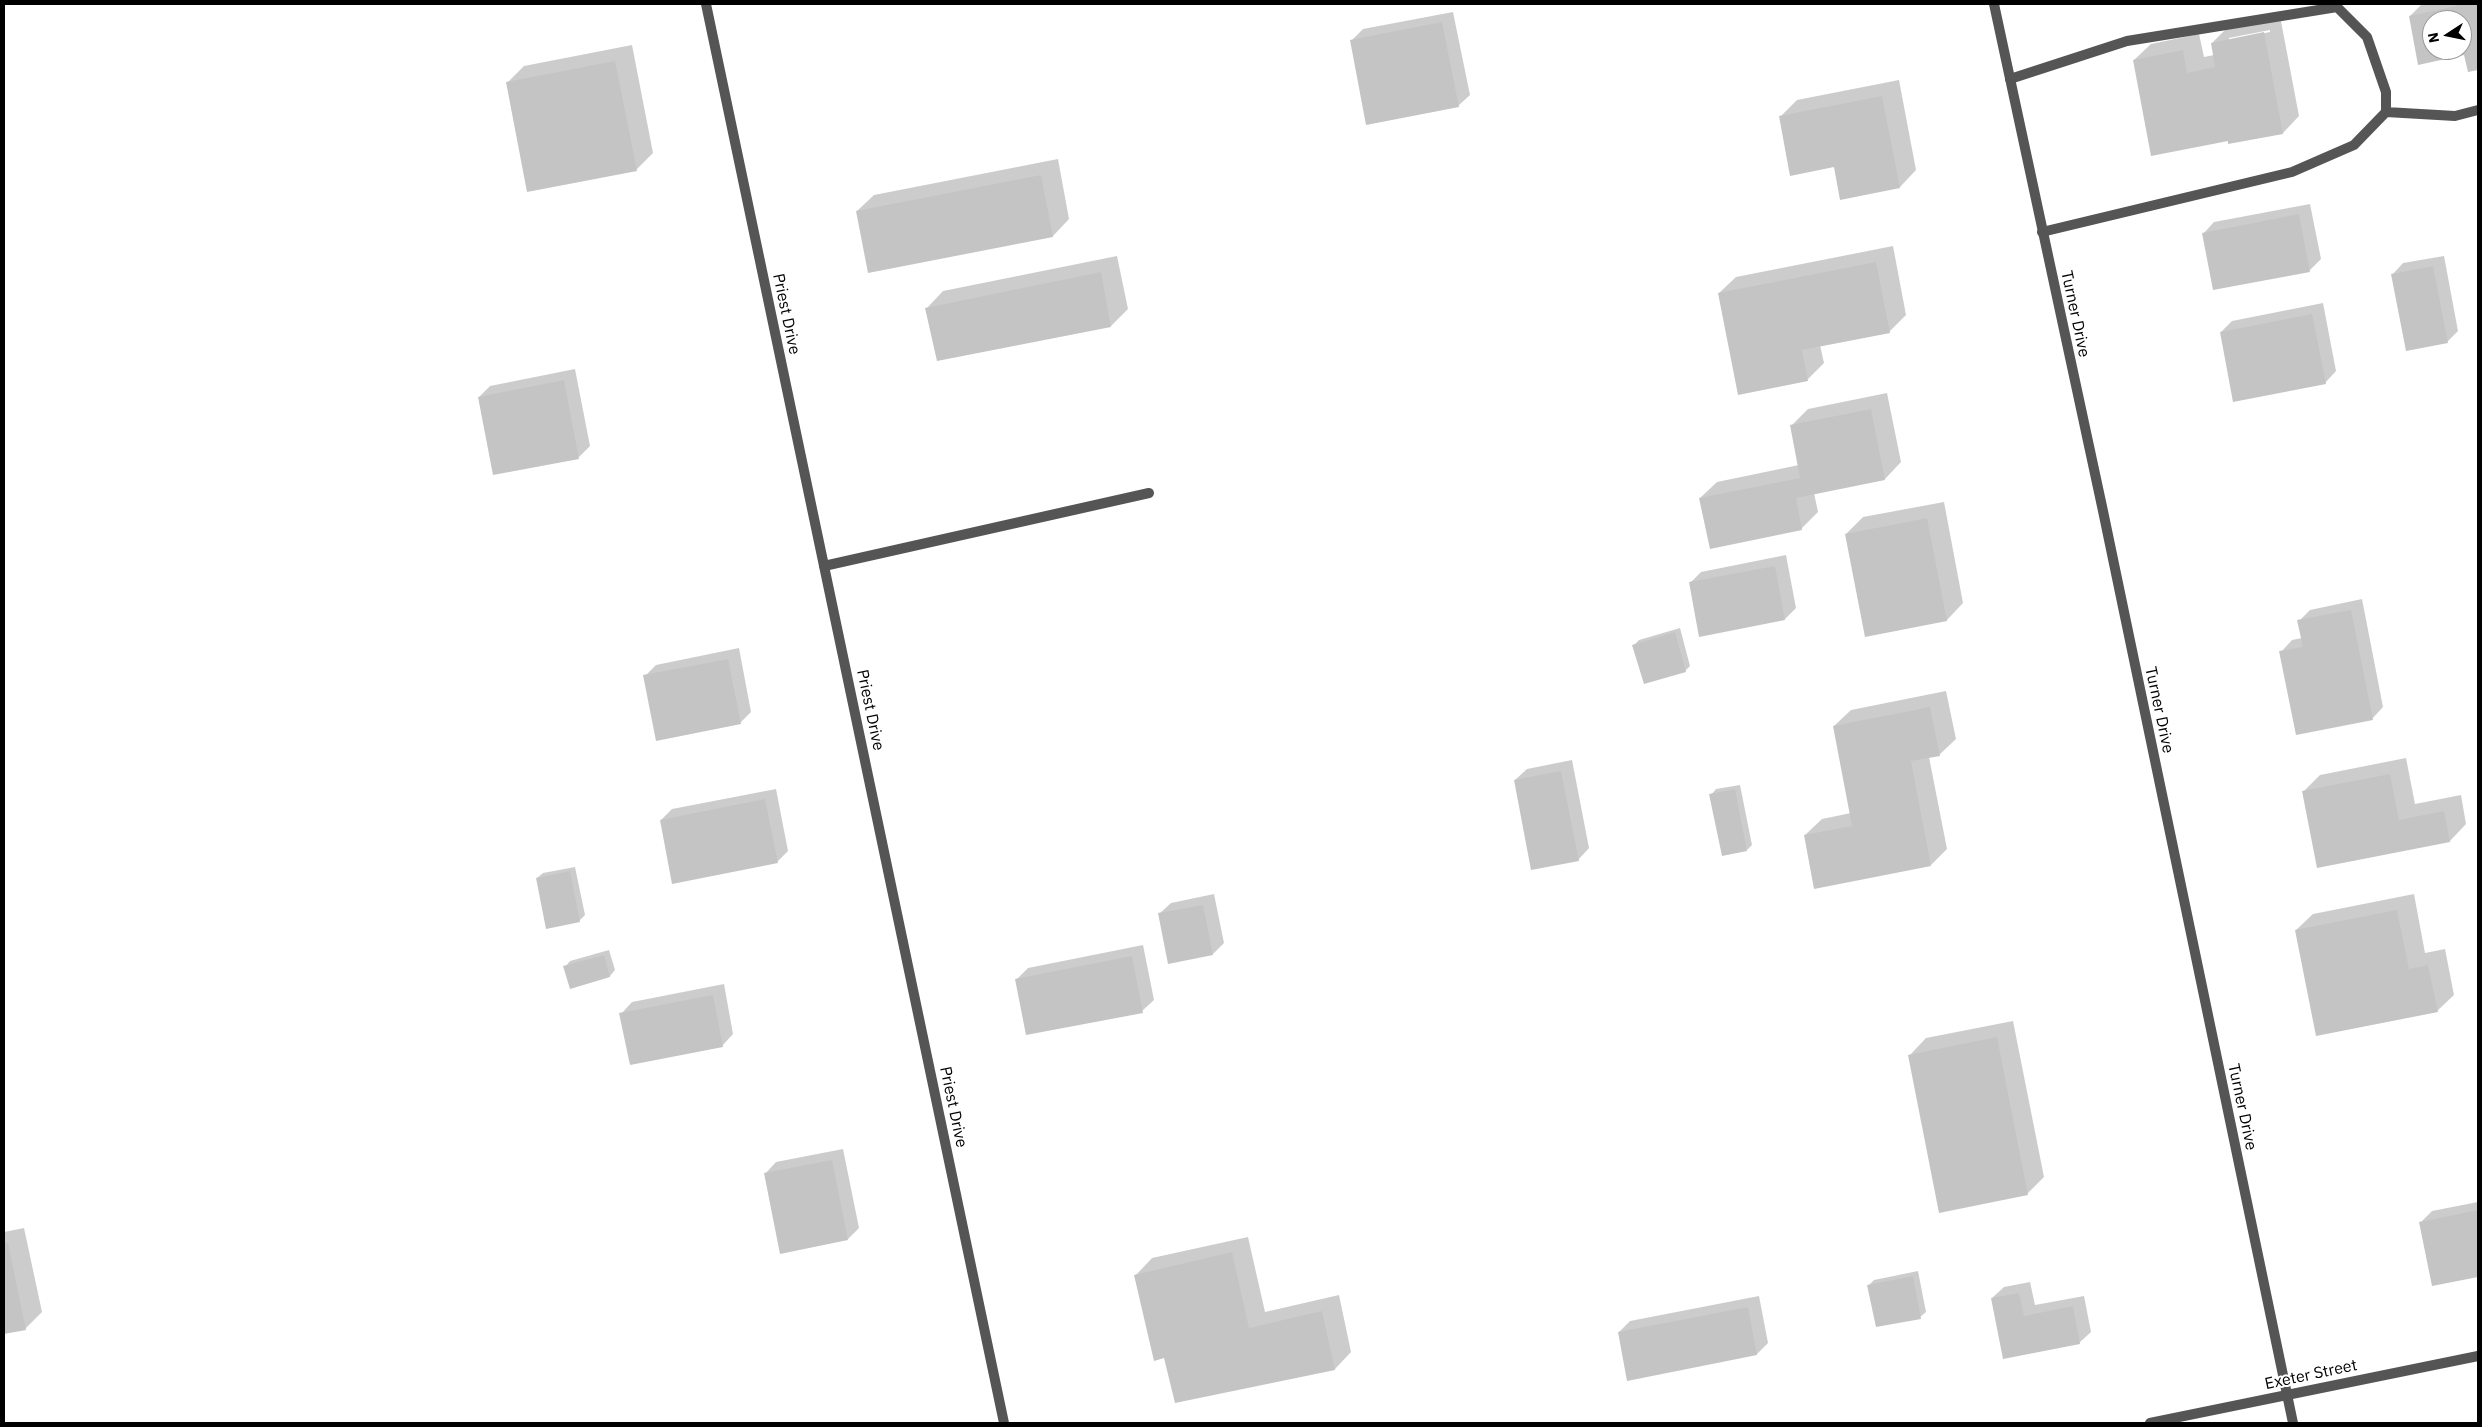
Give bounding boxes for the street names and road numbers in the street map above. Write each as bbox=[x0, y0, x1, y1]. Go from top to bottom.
street label: Turner Drive bbox=[2056, 269, 2094, 359]
street label: Priest Drive bbox=[768, 272, 804, 356]
street label: Turner Drive bbox=[2140, 665, 2178, 755]
street label: Priest Drive bbox=[852, 668, 888, 752]
street label: Turner Drive bbox=[2223, 1062, 2261, 1152]
street label: Priest Drive bbox=[935, 1065, 971, 1149]
street label: Exeter Street bbox=[2263, 1356, 2359, 1394]

